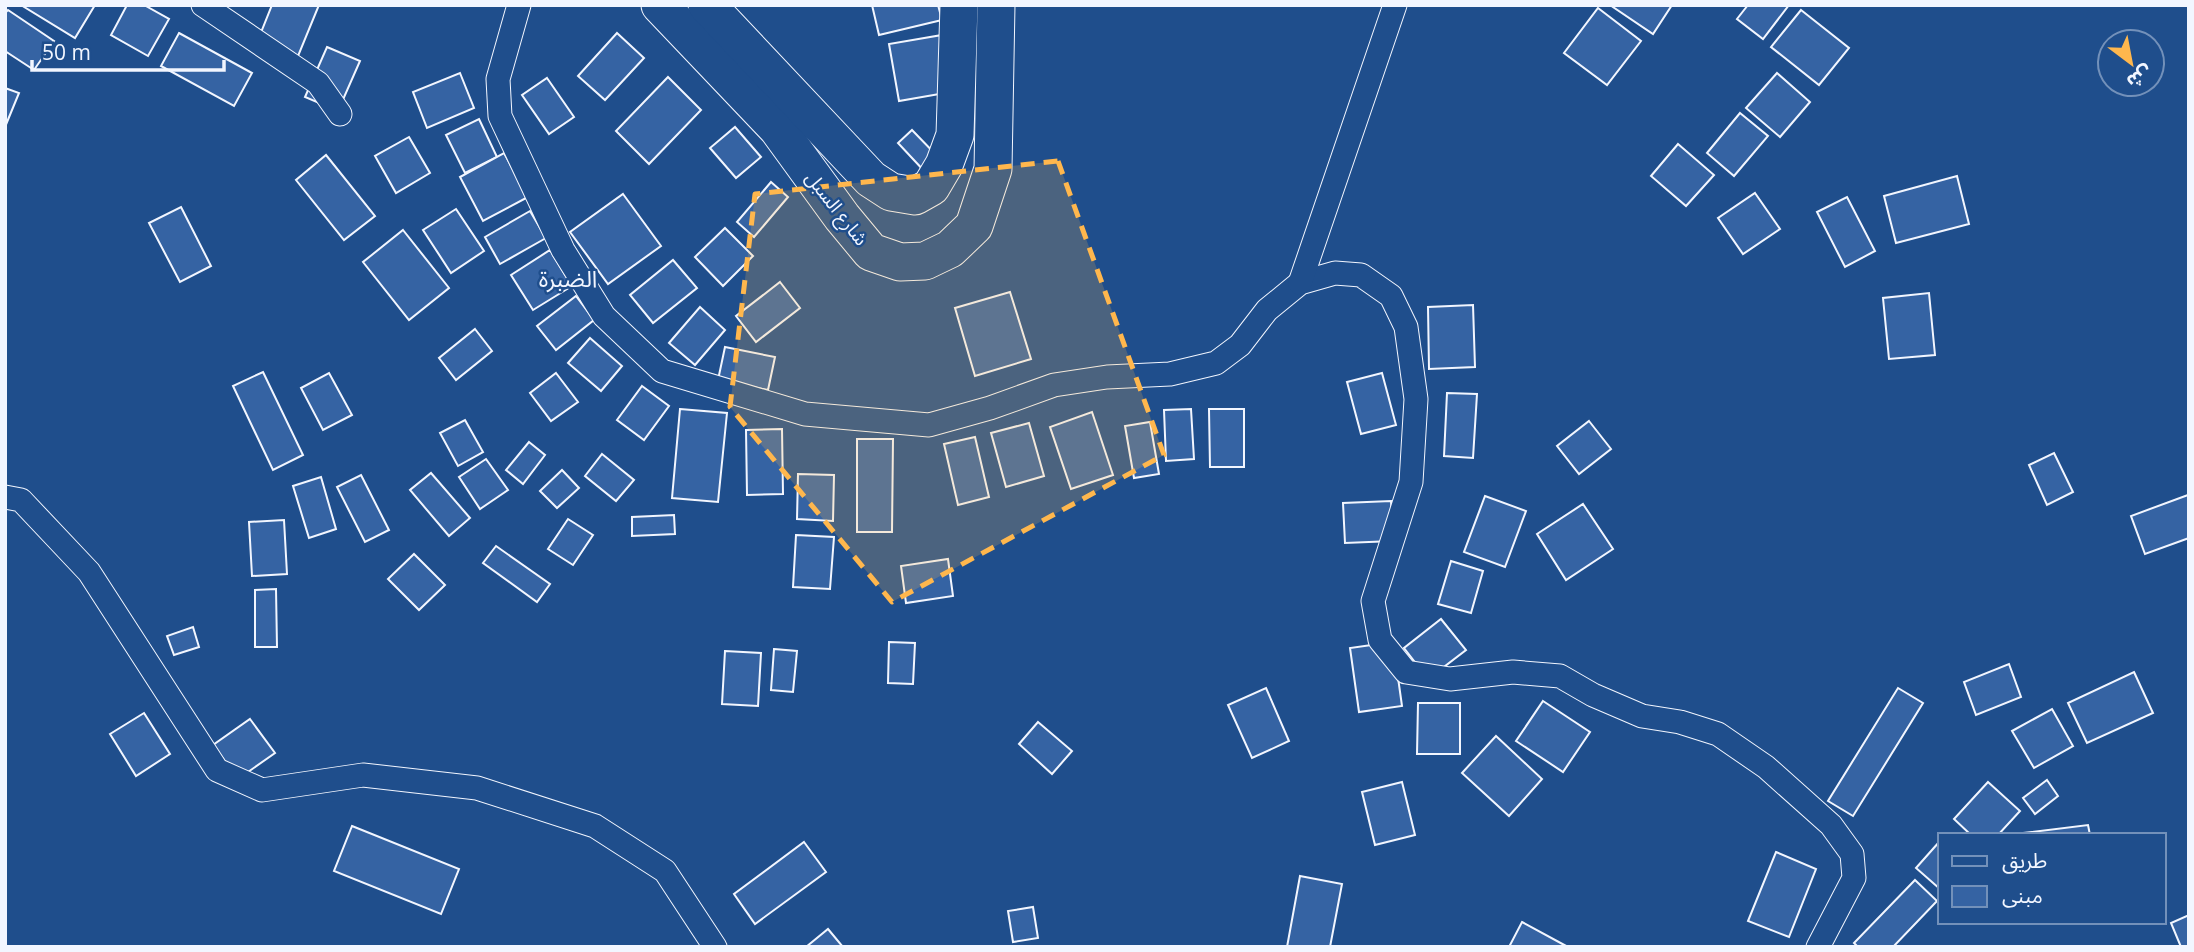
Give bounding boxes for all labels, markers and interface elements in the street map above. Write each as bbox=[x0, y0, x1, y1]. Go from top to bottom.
scale bar bbox=[32, 28, 224, 72]
north arrow bbox=[2096, 28, 2166, 98]
text: 50 m bbox=[42, 38, 91, 66]
text: ش bbox=[2122, 59, 2158, 95]
street label: شارع السبل bbox=[799, 165, 874, 251]
district label: الضبرة bbox=[539, 262, 597, 294]
legend bbox=[1938, 833, 2166, 924]
text: طريق bbox=[2002, 846, 2047, 874]
text: مبنى bbox=[2002, 881, 2043, 909]

